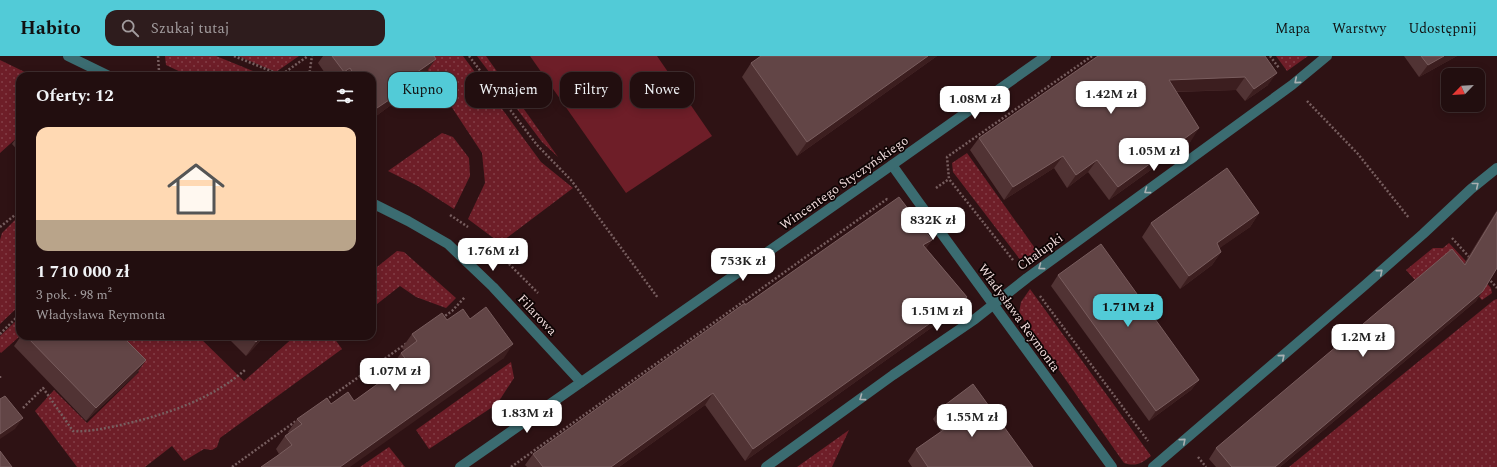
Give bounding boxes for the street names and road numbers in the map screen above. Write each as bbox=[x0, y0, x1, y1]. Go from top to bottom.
street label: Wincentego Styczyńskiego bbox=[775, 131, 913, 235]
street label: Chałupki bbox=[1013, 228, 1067, 276]
street label: Władysława Reymonta bbox=[973, 260, 1066, 377]
street label: Filarowa bbox=[512, 290, 562, 341]

